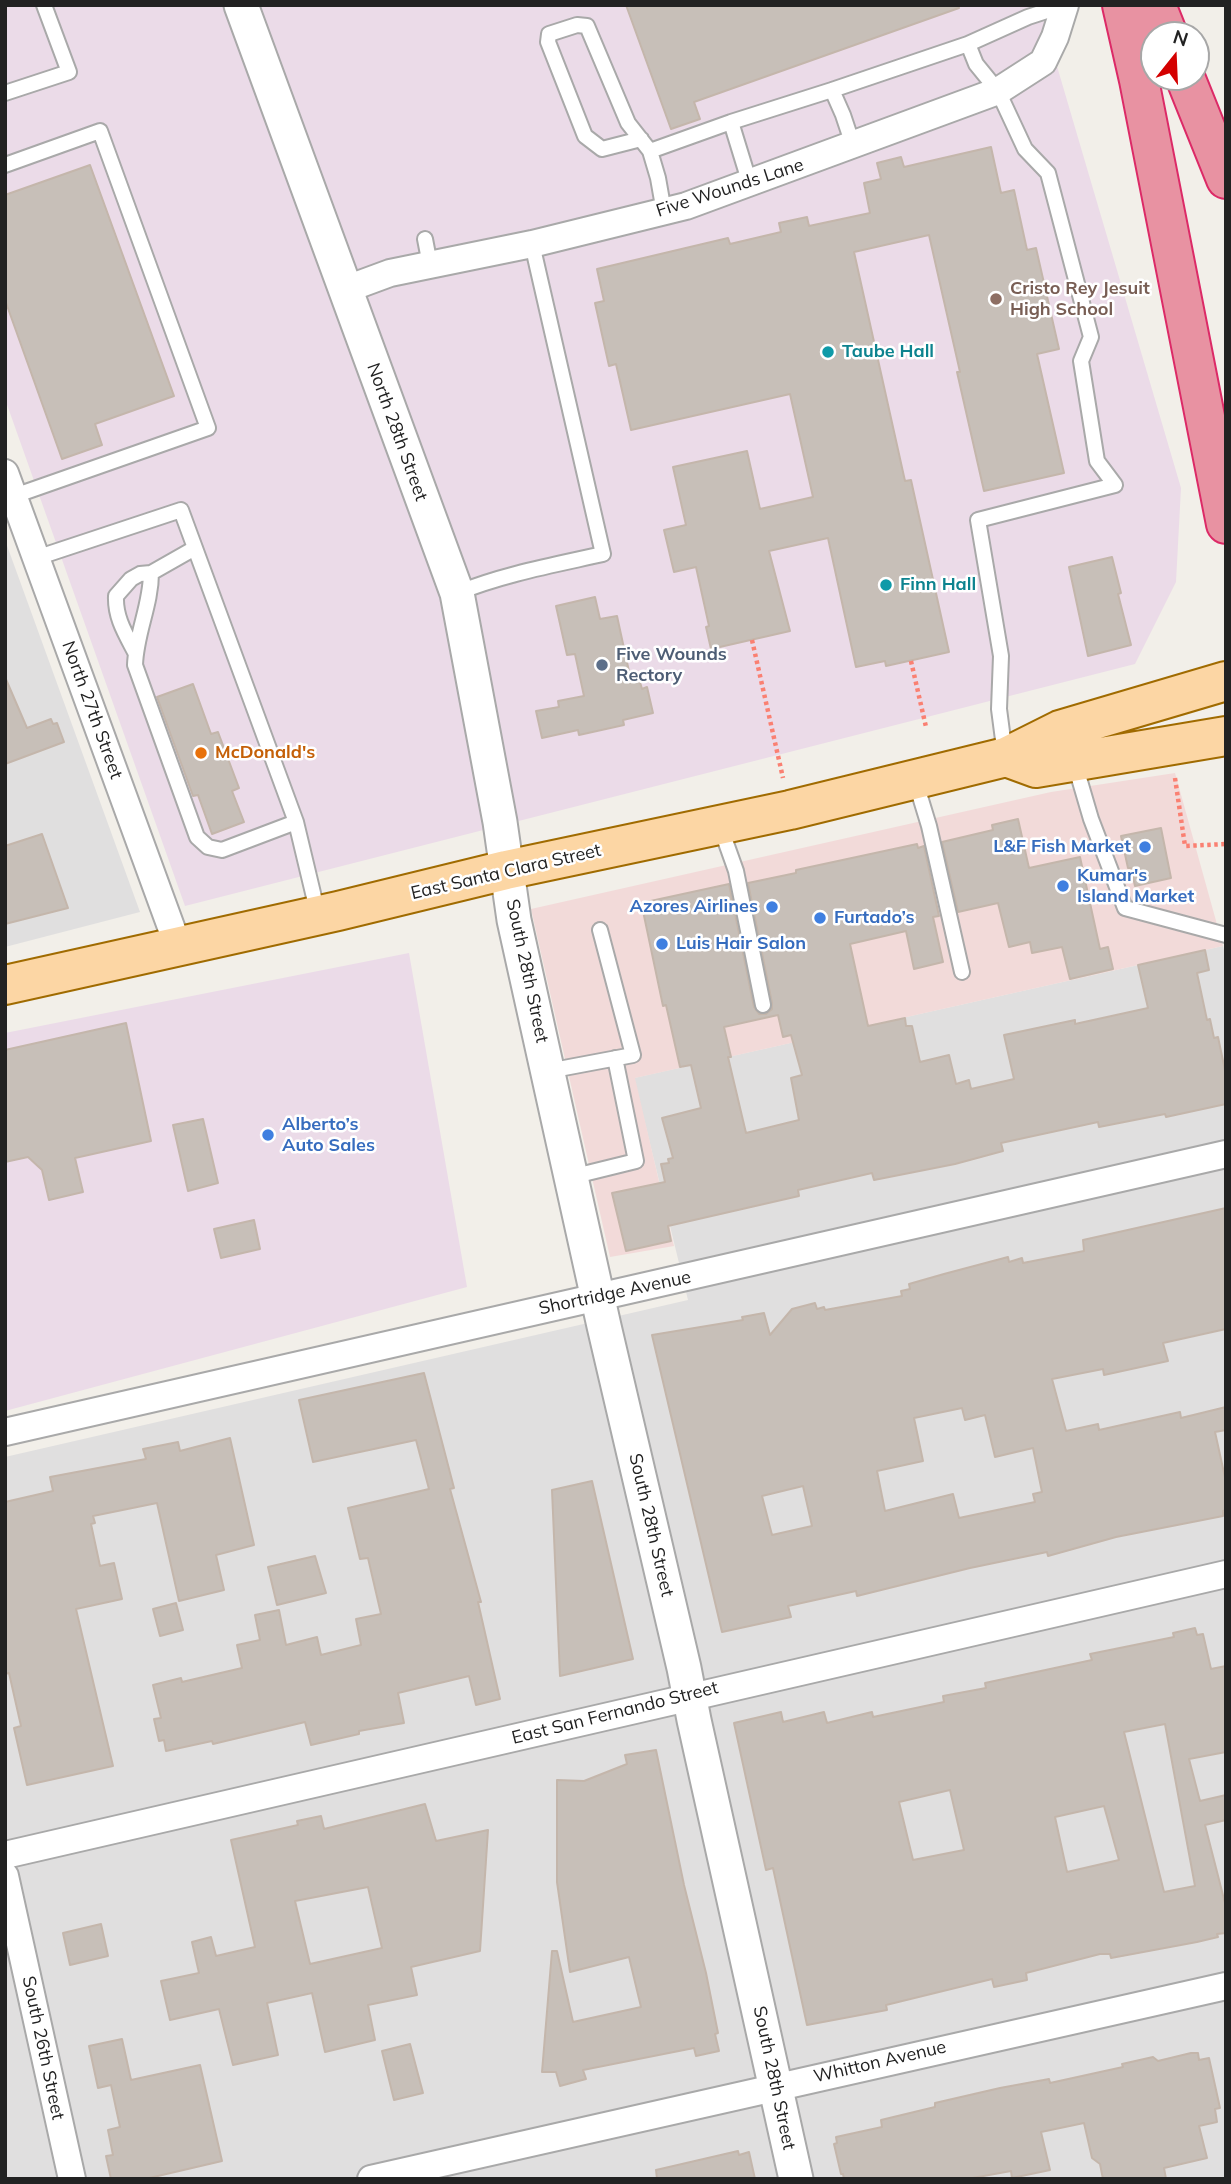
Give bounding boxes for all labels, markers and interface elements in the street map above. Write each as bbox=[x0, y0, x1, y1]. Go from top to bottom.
north arrow bbox=[1140, 21, 1210, 91]
text: N bbox=[1170, 24, 1191, 52]
street label: Five Wounds Lane bbox=[653, 154, 807, 222]
place label: Cristo Rey Jesuit High School bbox=[1010, 278, 1150, 320]
marker: Cristo Rey Jesuit High School bbox=[988, 291, 1004, 307]
place label: Taube Hall bbox=[842, 341, 934, 363]
marker: Taube Hall bbox=[820, 344, 836, 360]
street label: North 28th Street bbox=[362, 360, 432, 504]
place label: Finn Hall bbox=[900, 574, 976, 596]
marker: Finn Hall bbox=[878, 577, 894, 593]
street label: North 27th Street bbox=[57, 638, 127, 782]
place label: Five Wounds Rectory bbox=[616, 644, 727, 686]
marker: Five Wounds Rectory bbox=[594, 657, 610, 673]
place label: McDonald's bbox=[215, 742, 315, 764]
marker: McDonald's bbox=[193, 745, 209, 761]
place label: L&F Fish Market bbox=[993, 836, 1131, 858]
marker: L&F Fish Market bbox=[1137, 839, 1153, 855]
street label: East Santa Clara Street bbox=[409, 840, 603, 904]
place label: Kumar's Island Market bbox=[1077, 865, 1194, 908]
marker: Kumar's Island Market bbox=[1055, 878, 1071, 894]
place label: Azores Airlines bbox=[629, 896, 758, 918]
street label: South 28th Street bbox=[501, 897, 553, 1045]
marker: Azores Airlines bbox=[764, 899, 780, 915]
place label: Furtado’s bbox=[834, 907, 915, 929]
marker: Furtado’s bbox=[812, 910, 828, 926]
place label: Luis Hair Salon bbox=[676, 933, 806, 955]
marker: Luis Hair Salon bbox=[654, 936, 670, 952]
place label: Alberto’s Auto Sales bbox=[282, 1114, 375, 1156]
marker: Alberto’s Auto Sales bbox=[260, 1127, 276, 1143]
street label: Shortridge Avenue bbox=[537, 1266, 693, 1320]
street label: South 28th Street bbox=[624, 1451, 678, 1599]
street label: East San Fernando Street bbox=[510, 1677, 720, 1749]
street label: South 26th Street bbox=[17, 1974, 69, 2122]
street label: South 28th Street bbox=[748, 2004, 800, 2152]
street label: Whitton Avenue bbox=[812, 2036, 948, 2088]

